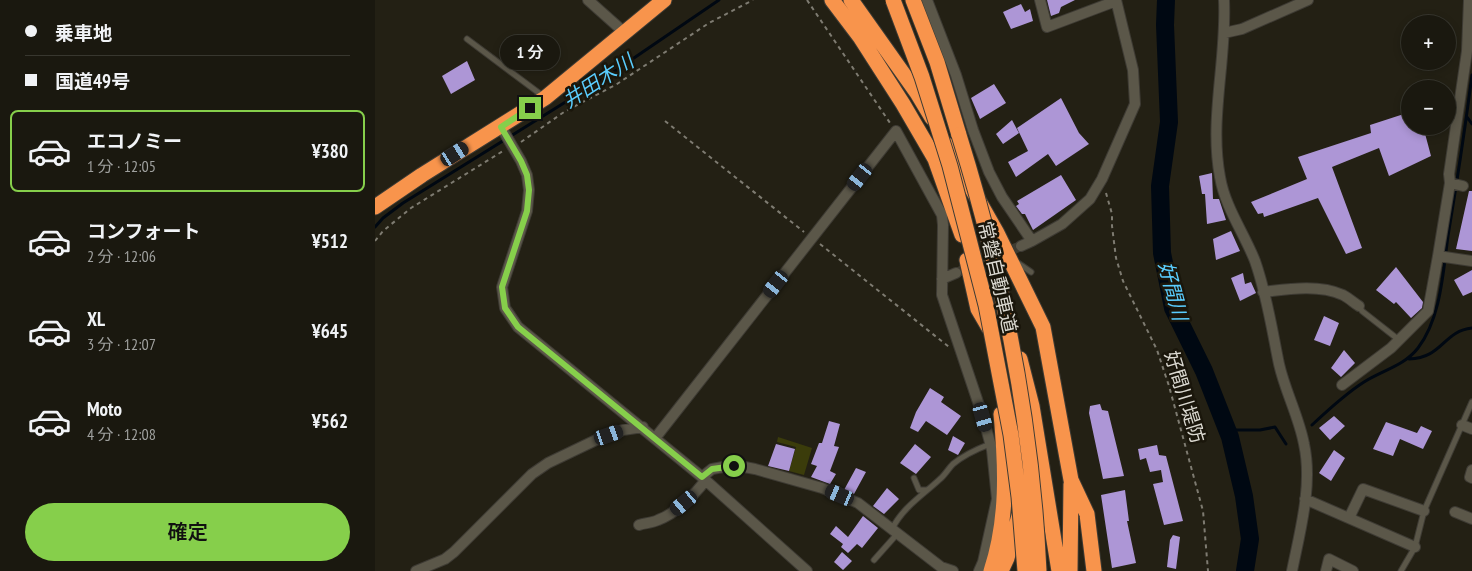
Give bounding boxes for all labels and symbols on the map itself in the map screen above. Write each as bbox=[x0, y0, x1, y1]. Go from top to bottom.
callout: 1 分 bbox=[500, 36, 560, 70]
water label: 井田木川 bbox=[557, 47, 640, 114]
route end bbox=[519, 97, 541, 119]
car bbox=[438, 140, 471, 168]
car bbox=[844, 161, 875, 193]
street label: 常磐自動車道 bbox=[973, 219, 1023, 335]
water label: 好間川 bbox=[1153, 259, 1194, 325]
car bbox=[760, 268, 791, 300]
street label: 好間川堤防 bbox=[1160, 348, 1210, 446]
car bbox=[971, 401, 994, 433]
car bbox=[592, 423, 625, 447]
route start bbox=[723, 455, 745, 477]
car bbox=[823, 482, 856, 508]
car bbox=[667, 488, 700, 518]

